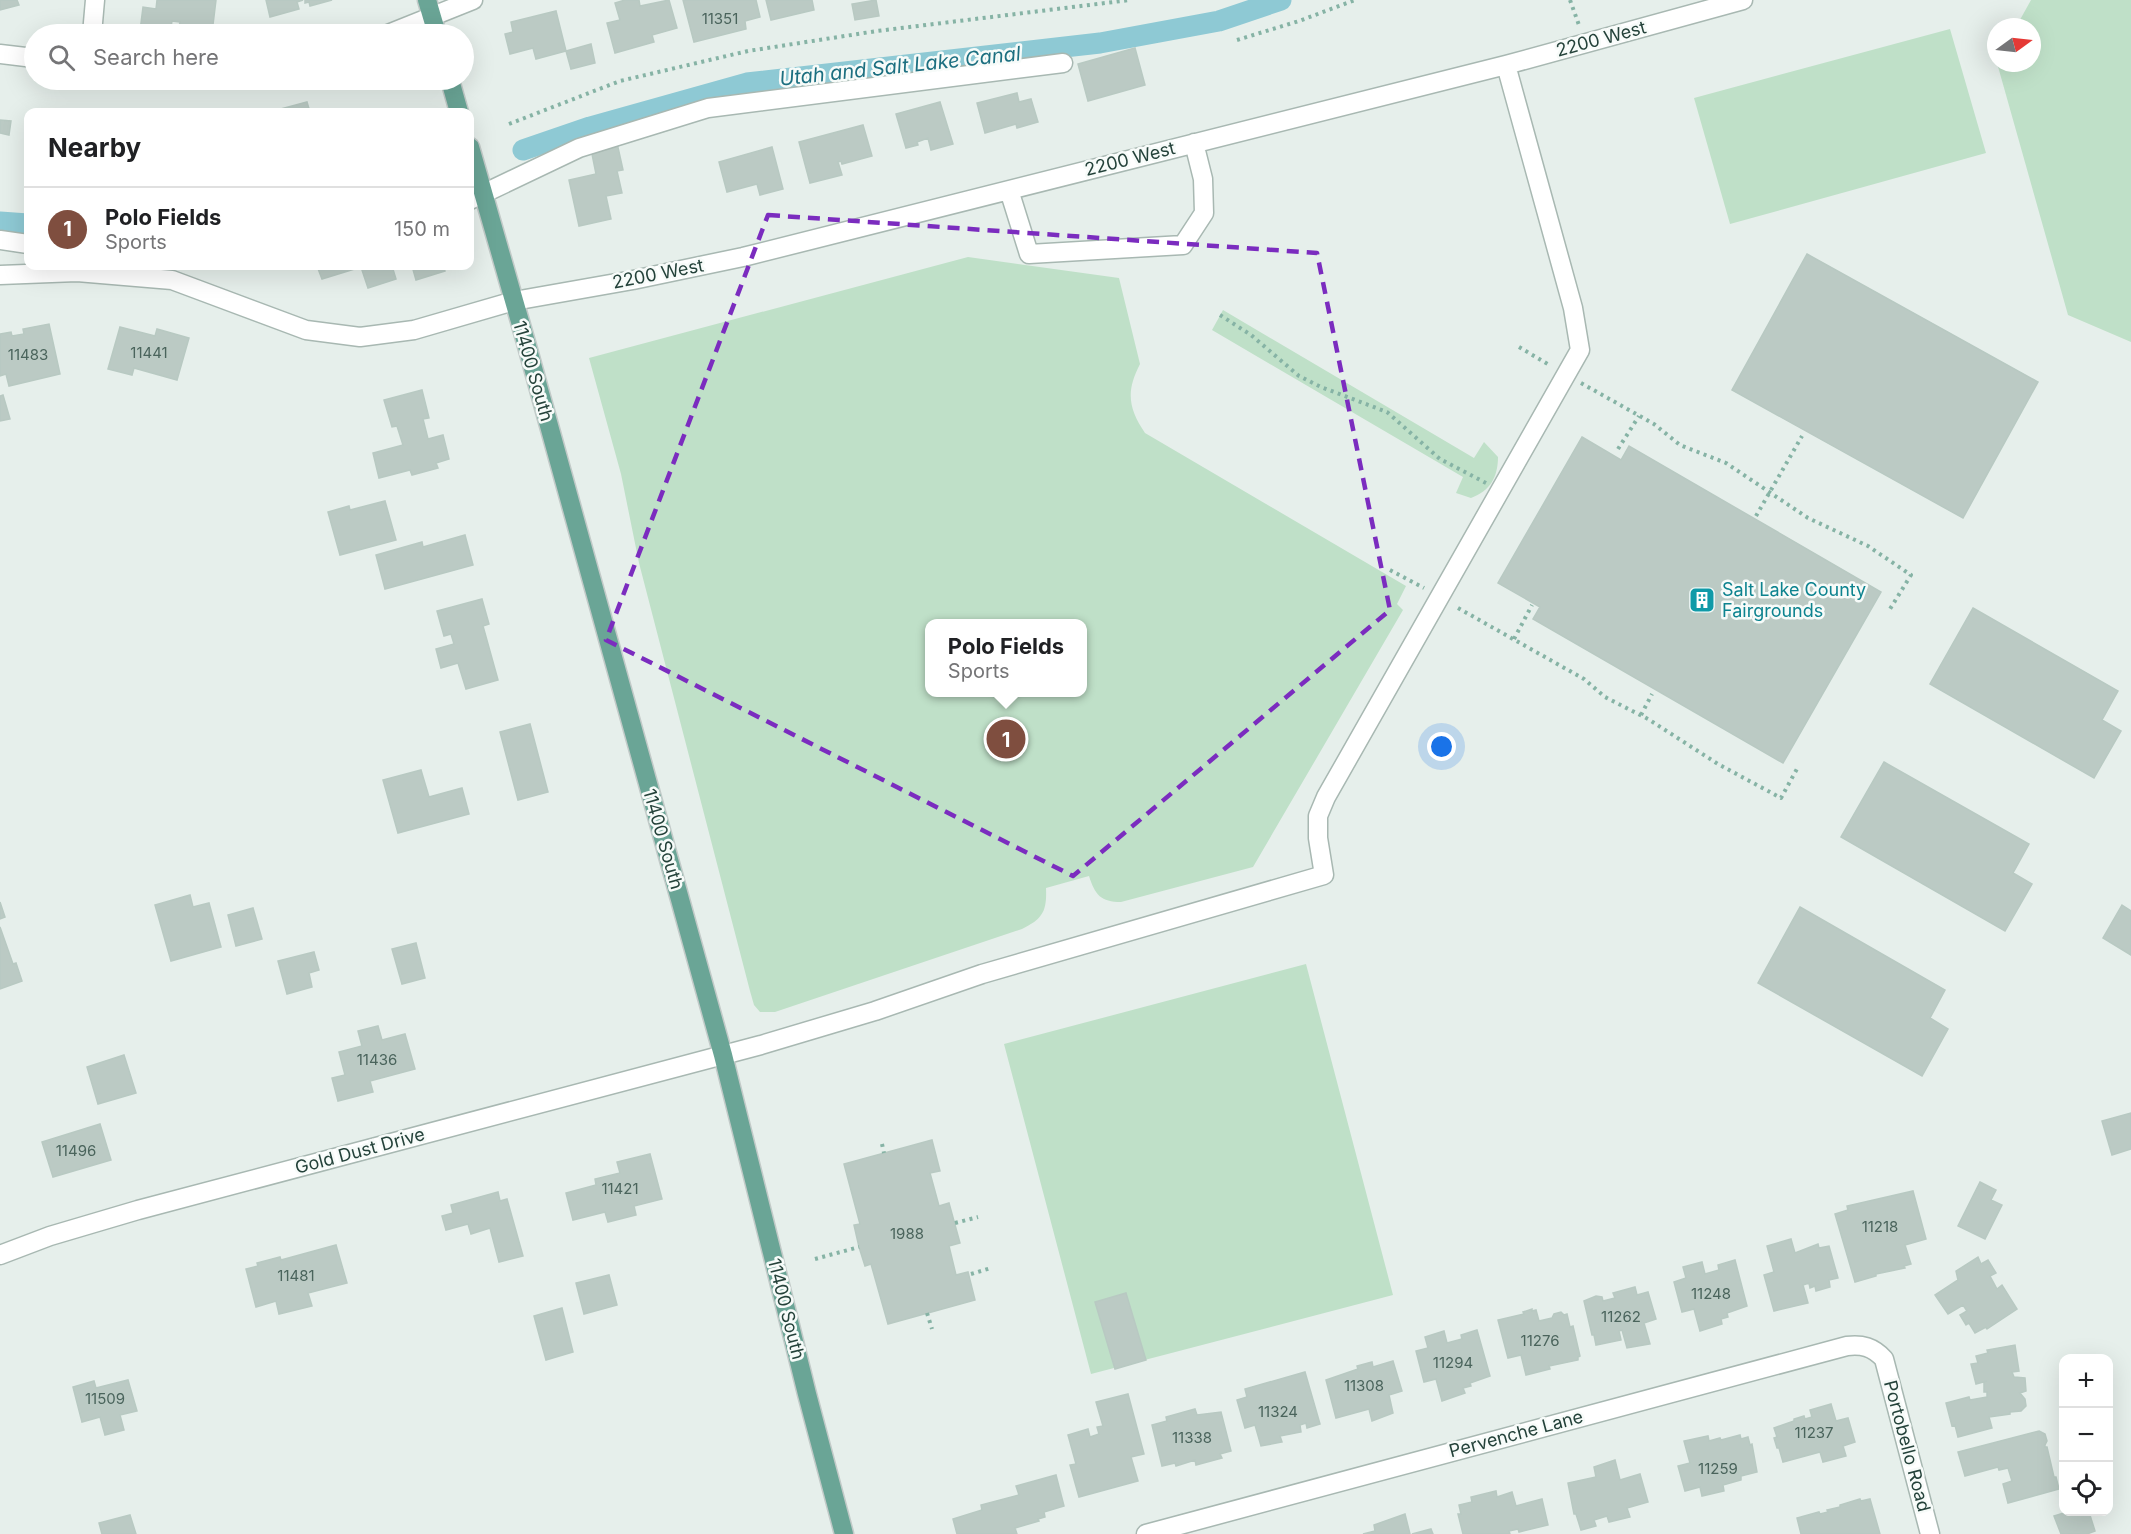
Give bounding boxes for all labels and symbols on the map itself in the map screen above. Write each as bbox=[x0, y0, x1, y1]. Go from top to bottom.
house number: 11351 bbox=[702, 9, 738, 28]
street label: 2200 West bbox=[1554, 16, 1648, 61]
north arrow bbox=[1987, 18, 2041, 72]
water label: Utah and Salt Lake Canal bbox=[778, 41, 1022, 91]
street label: 2200 West bbox=[1082, 137, 1177, 180]
street label: 2200 West bbox=[611, 254, 705, 293]
street label: 11400 South bbox=[509, 318, 558, 424]
house number: 11441 bbox=[130, 343, 168, 362]
house number: 11483 bbox=[8, 345, 48, 364]
place label: Salt Lake County Fairgrounds bbox=[1722, 579, 1866, 621]
building icon: Salt Lake County Fairgrounds bbox=[1687, 585, 1717, 615]
pin: 1 bbox=[986, 716, 1026, 762]
your location bbox=[1427, 732, 1456, 761]
street label: 11400 South bbox=[639, 786, 688, 892]
house number: 11436 bbox=[357, 1050, 397, 1069]
street label: Gold Dust Drive bbox=[293, 1123, 427, 1178]
house number: 11496 bbox=[56, 1141, 96, 1160]
house number: 11421 bbox=[601, 1179, 639, 1198]
house number: 11218 bbox=[1862, 1217, 1898, 1236]
house number: 1988 bbox=[890, 1224, 924, 1243]
street label: 11400 South bbox=[764, 1256, 809, 1362]
house number: 11481 bbox=[277, 1266, 315, 1285]
house number: 11248 bbox=[1691, 1284, 1731, 1303]
house number: 11262 bbox=[1601, 1307, 1641, 1326]
house number: 11276 bbox=[1521, 1331, 1559, 1350]
house number: 11294 bbox=[1433, 1353, 1473, 1372]
house number: 11308 bbox=[1344, 1376, 1384, 1395]
street label: Portobello Road bbox=[1880, 1378, 1935, 1514]
house number: 11509 bbox=[85, 1389, 125, 1408]
house number: 11324 bbox=[1258, 1402, 1298, 1421]
street label: Pervenche Lane bbox=[1447, 1406, 1585, 1461]
house number: 11237 bbox=[1794, 1423, 1834, 1442]
house number: 11338 bbox=[1172, 1428, 1212, 1447]
house number: 11259 bbox=[1698, 1459, 1738, 1478]

